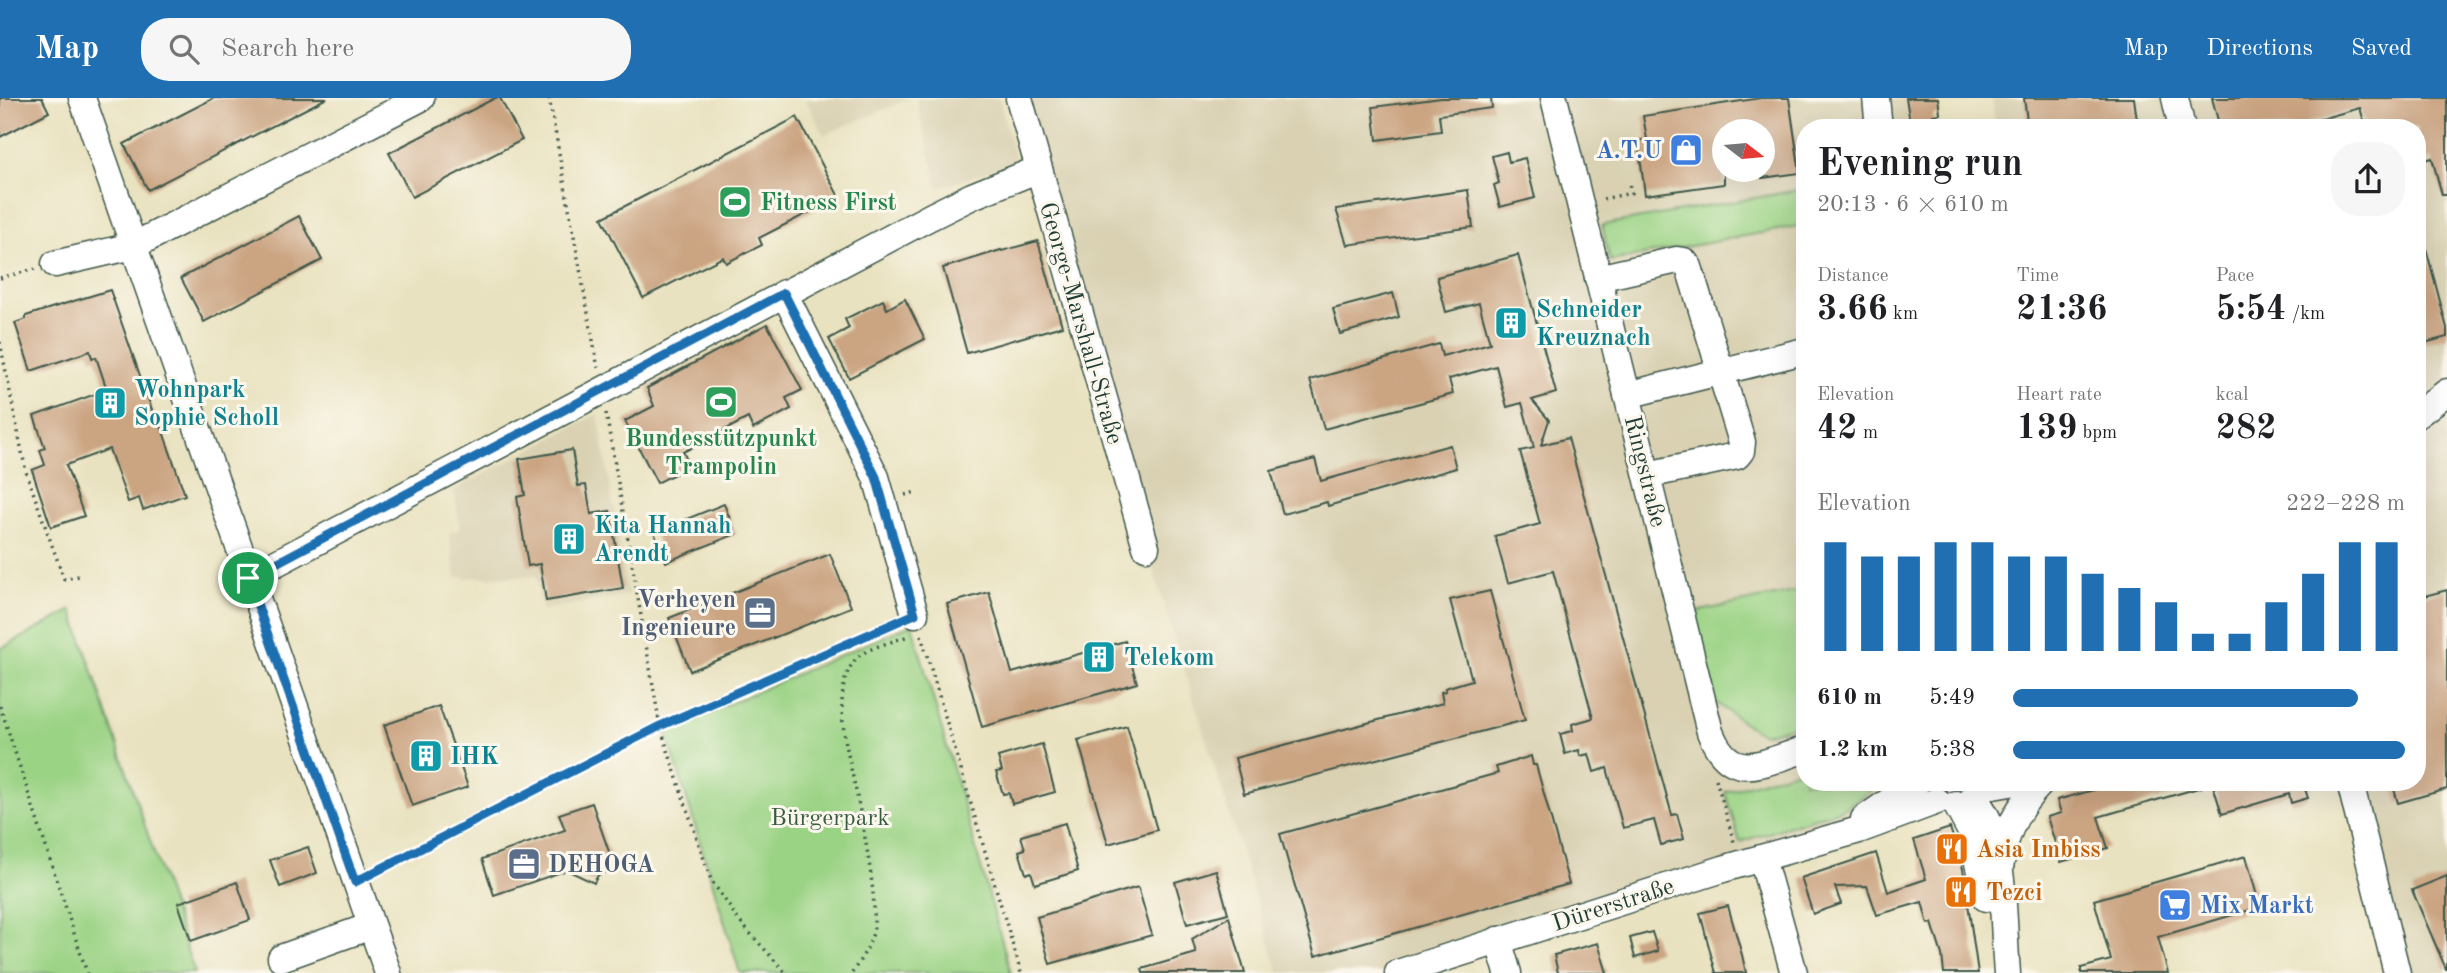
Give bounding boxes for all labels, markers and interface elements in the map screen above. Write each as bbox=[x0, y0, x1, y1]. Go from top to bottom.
search box bbox=[141, 18, 631, 81]
icon: search bbox=[165, 30, 203, 68]
text: Map bbox=[35, 33, 99, 66]
text: Search here bbox=[221, 36, 354, 62]
text: Map bbox=[2124, 37, 2168, 61]
text: Directions bbox=[2206, 37, 2313, 61]
text: Saved bbox=[2351, 37, 2412, 61]
north arrow bbox=[1712, 119, 1774, 182]
map controls bbox=[1712, 119, 1775, 182]
shop icon: A.T.U bbox=[1667, 131, 1705, 169]
place label: A.T.U bbox=[1596, 140, 1662, 164]
button: share bbox=[2331, 142, 2405, 216]
text: Evening run bbox=[1817, 146, 2023, 184]
sports icon: Fitness First bbox=[716, 183, 754, 221]
place label: Fitness First bbox=[760, 192, 897, 216]
text: 20:13 · 6 × 610 m bbox=[1817, 193, 2009, 216]
street label: George-Marshall-Straße bbox=[1034, 200, 1126, 447]
text: Distance bbox=[1817, 267, 1889, 286]
text: Time bbox=[2016, 267, 2059, 286]
text: Pace bbox=[2216, 267, 2254, 286]
text: 3.66 bbox=[1817, 292, 1888, 327]
text: 21:36 bbox=[2016, 292, 2107, 327]
text: 5:54 bbox=[2216, 292, 2286, 327]
place label: Schneider Kreuznach bbox=[1536, 299, 1651, 351]
building icon: Schneider Kreuznach bbox=[1492, 304, 1530, 342]
text: km bbox=[1888, 305, 1918, 324]
text: /km bbox=[2286, 305, 2325, 324]
place label: Wohnpark Sophie Scholl bbox=[134, 379, 279, 431]
sports icon: Bundesstützpunkt Trampolin bbox=[702, 383, 740, 421]
building icon: Wohnpark Sophie Scholl bbox=[91, 384, 129, 422]
text: Elevation bbox=[1817, 386, 1894, 405]
text: Heart rate bbox=[2016, 386, 2102, 405]
text: kcal bbox=[2216, 386, 2248, 405]
text: 42 bbox=[1817, 411, 1858, 446]
text: 139 bbox=[2016, 411, 2077, 446]
text: 282 bbox=[2216, 411, 2277, 446]
street label: Ringstraße bbox=[1619, 413, 1669, 530]
text: m bbox=[1858, 424, 1878, 443]
text: bpm bbox=[2077, 424, 2117, 443]
place label: Bundesstützpunkt Trampolin bbox=[625, 428, 817, 480]
text: Elevation bbox=[1817, 492, 1911, 515]
text: 222–228 m bbox=[2286, 492, 2405, 515]
place label: Kita Hannah Arendt bbox=[594, 515, 732, 567]
building icon: Kita Hannah Arendt bbox=[550, 520, 588, 558]
pin bbox=[218, 548, 278, 608]
icon: arrive bbox=[229, 559, 267, 597]
place label: Verheyen Ingenieure bbox=[621, 589, 736, 641]
office icon: Verheyen Ingenieure bbox=[741, 594, 779, 632]
building icon: Telekom bbox=[1080, 638, 1118, 676]
place label: Telekom bbox=[1124, 647, 1214, 671]
text: 610 m bbox=[1817, 686, 1882, 709]
text: 5:49 bbox=[1929, 686, 1975, 709]
building icon: IHK bbox=[407, 737, 445, 775]
text: 1.2 km bbox=[1817, 738, 1888, 761]
text: 5:38 bbox=[1929, 738, 1975, 761]
place label: IHK bbox=[450, 746, 499, 770]
park label: Bürgerpark bbox=[770, 807, 890, 831]
restaurant icon: Asia Imbiss bbox=[1933, 830, 1971, 868]
place label: Asia Imbiss bbox=[1976, 839, 2101, 863]
office icon: DEHOGA bbox=[505, 845, 543, 883]
place label: DEHOGA bbox=[548, 854, 654, 878]
restaurant icon: Tezci bbox=[1942, 873, 1980, 911]
street label: Dürerstraße bbox=[1550, 875, 1677, 937]
place label: Tezci bbox=[1986, 882, 2042, 906]
supermarket icon: Mix Markt bbox=[2156, 886, 2194, 924]
place label: Mix Markt bbox=[2200, 895, 2314, 919]

